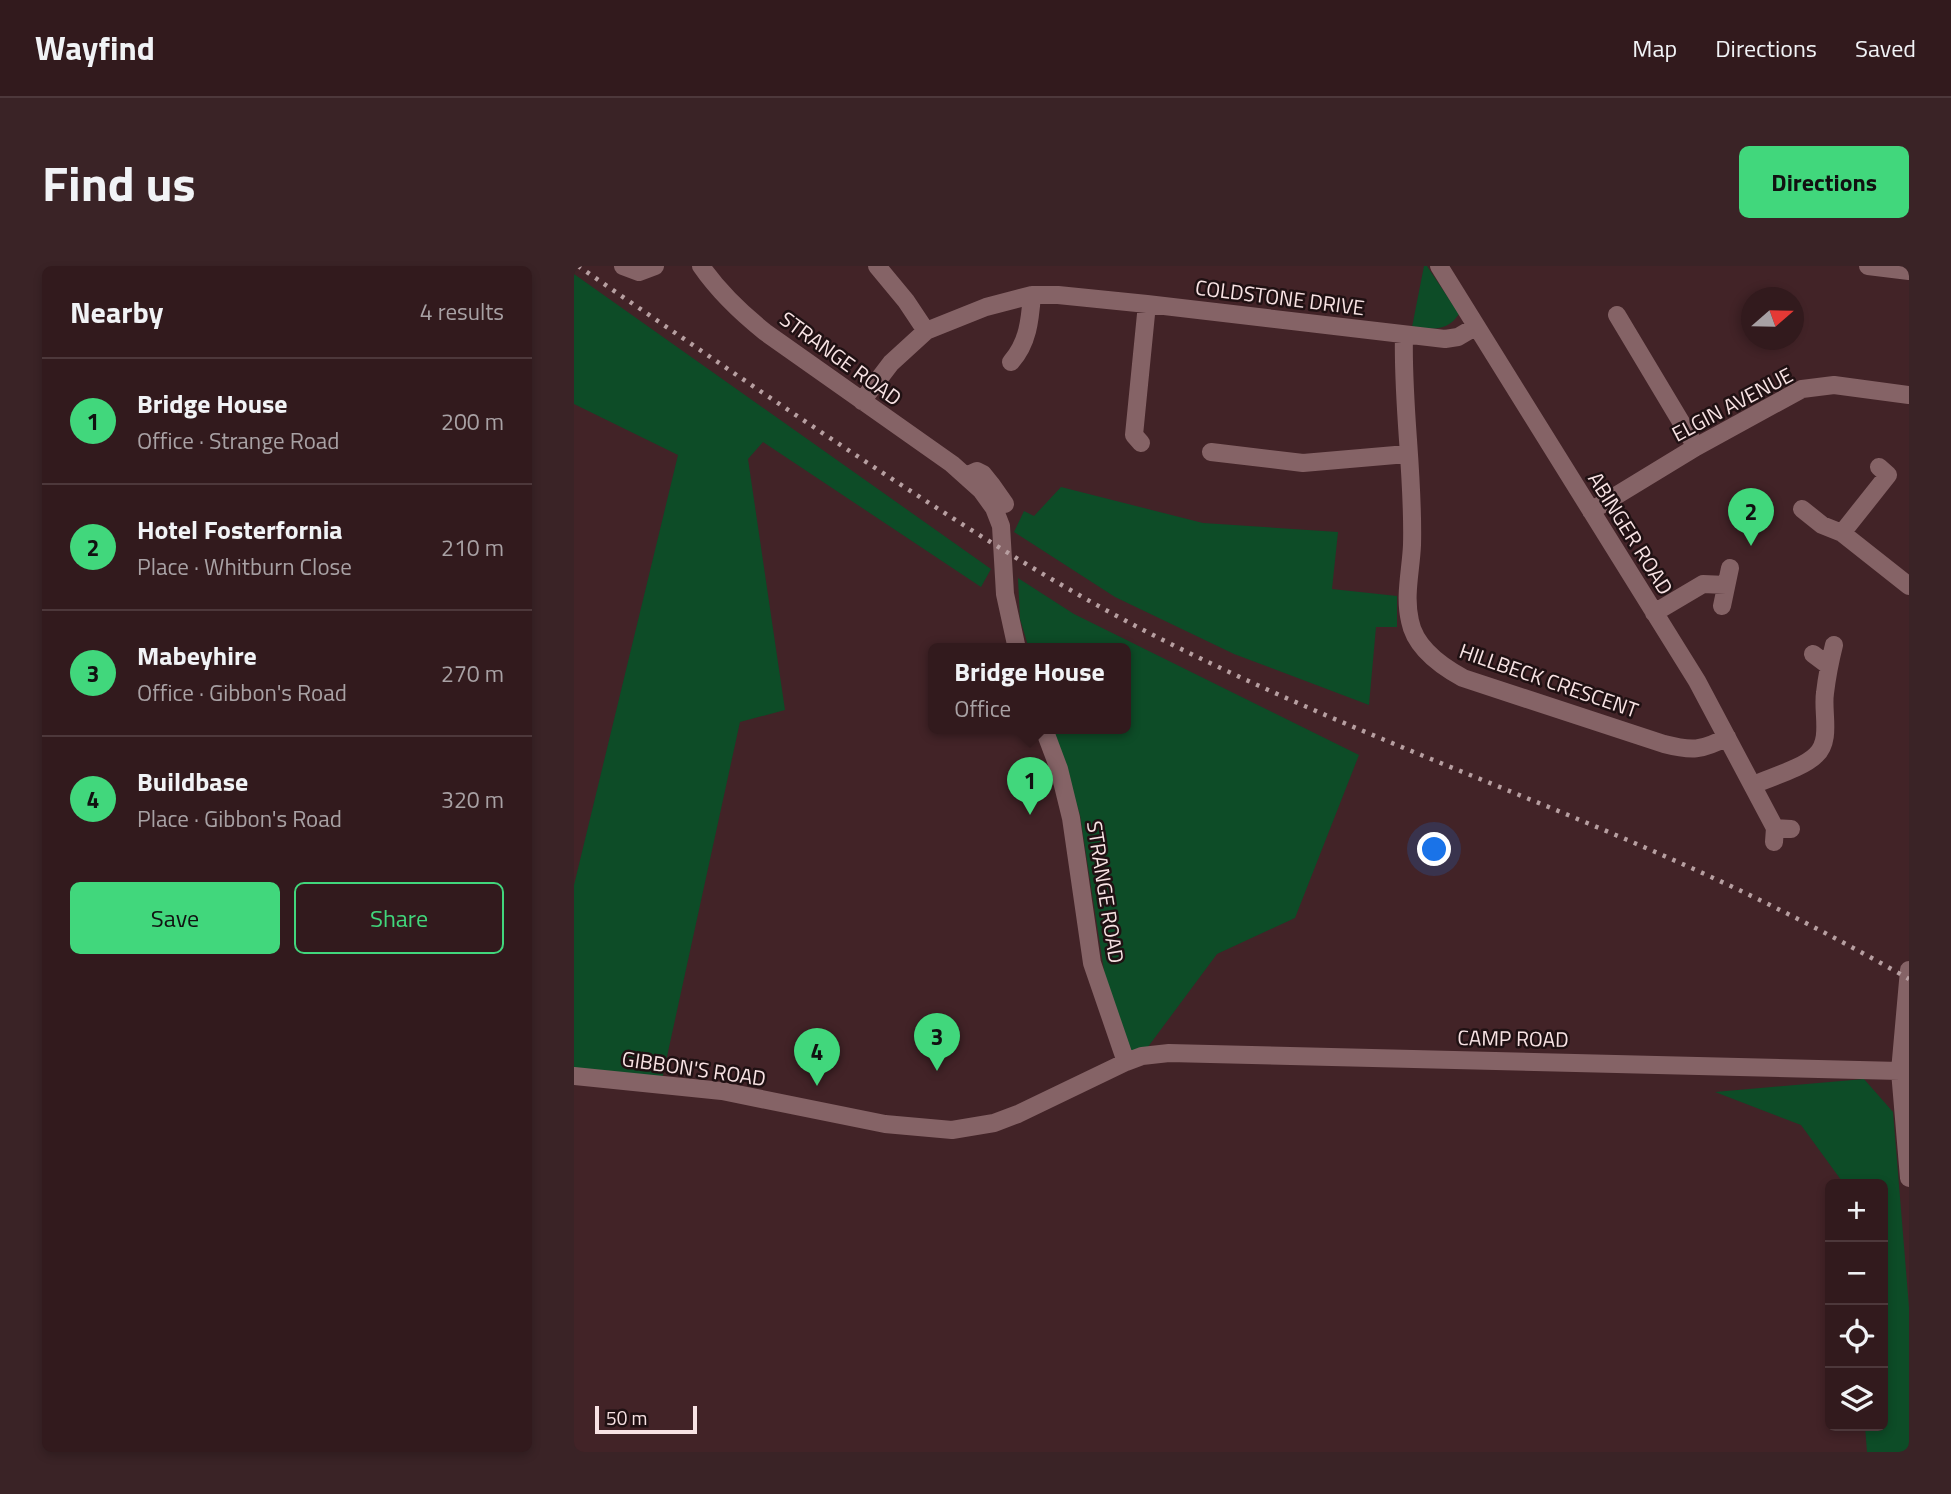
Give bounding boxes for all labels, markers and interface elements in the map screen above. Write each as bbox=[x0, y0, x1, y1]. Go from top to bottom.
text: Wayfind bbox=[35, 23, 155, 73]
text: Map bbox=[1632, 30, 1677, 66]
text: Directions bbox=[1715, 30, 1817, 66]
text: Saved bbox=[1855, 30, 1916, 66]
text: Find us bbox=[42, 145, 196, 220]
button: Directions bbox=[1739, 146, 1909, 218]
street label: COLDSTONE DRIVE bbox=[1193, 271, 1367, 323]
north arrow bbox=[1741, 287, 1804, 350]
text: Nearby bbox=[70, 289, 163, 335]
text: 4 results bbox=[420, 294, 504, 329]
street label: STRANGE ROAD bbox=[773, 303, 909, 413]
street label: ELGIN AVENUE bbox=[1666, 359, 1798, 449]
text: Bridge House bbox=[137, 384, 288, 423]
text: 1 bbox=[87, 404, 99, 439]
text: 200 m bbox=[441, 404, 504, 439]
text: Office · Strange Road bbox=[137, 423, 340, 458]
street label: ABINGER ROAD bbox=[1580, 465, 1682, 601]
pin: 2 bbox=[1728, 488, 1774, 546]
text: Hotel Fosterfornia bbox=[137, 510, 343, 549]
text: 2 bbox=[87, 530, 99, 565]
text: 210 m bbox=[441, 530, 504, 565]
text: Place · Whitburn Close bbox=[137, 549, 352, 584]
street label: HILLBECK CRESCENT bbox=[1455, 634, 1643, 726]
text: Mabeyhire bbox=[137, 636, 257, 675]
popup bbox=[928, 643, 1131, 734]
text: Bridge House bbox=[954, 652, 1105, 691]
text: 3 bbox=[87, 656, 99, 691]
text: 270 m bbox=[441, 656, 504, 691]
text: Office · Gibbon's Road bbox=[137, 675, 347, 710]
text: Office bbox=[954, 691, 1011, 726]
pin: 1 bbox=[1007, 757, 1053, 815]
text: Buildbase bbox=[137, 762, 248, 801]
text: 4 bbox=[87, 782, 99, 817]
text: 320 m bbox=[441, 782, 504, 817]
text: Place · Gibbon's Road bbox=[137, 801, 342, 836]
street label: STRANGE ROAD bbox=[1079, 819, 1133, 965]
your location bbox=[1417, 832, 1451, 866]
button: Save bbox=[70, 882, 280, 954]
button: Share bbox=[294, 882, 504, 954]
pin: 3 bbox=[914, 1013, 960, 1071]
street label: CAMP ROAD bbox=[1457, 1021, 1569, 1055]
pin: 4 bbox=[794, 1028, 840, 1086]
street label: GIBBON'S ROAD bbox=[620, 1042, 768, 1094]
map controls bbox=[1825, 1179, 1888, 1431]
button: + bbox=[1825, 1179, 1888, 1242]
button: − bbox=[1825, 1242, 1888, 1305]
button: locate bbox=[1825, 1305, 1888, 1368]
button: layers bbox=[1825, 1368, 1888, 1431]
scale bar bbox=[595, 1403, 696, 1435]
text: 50 m bbox=[606, 1403, 647, 1432]

